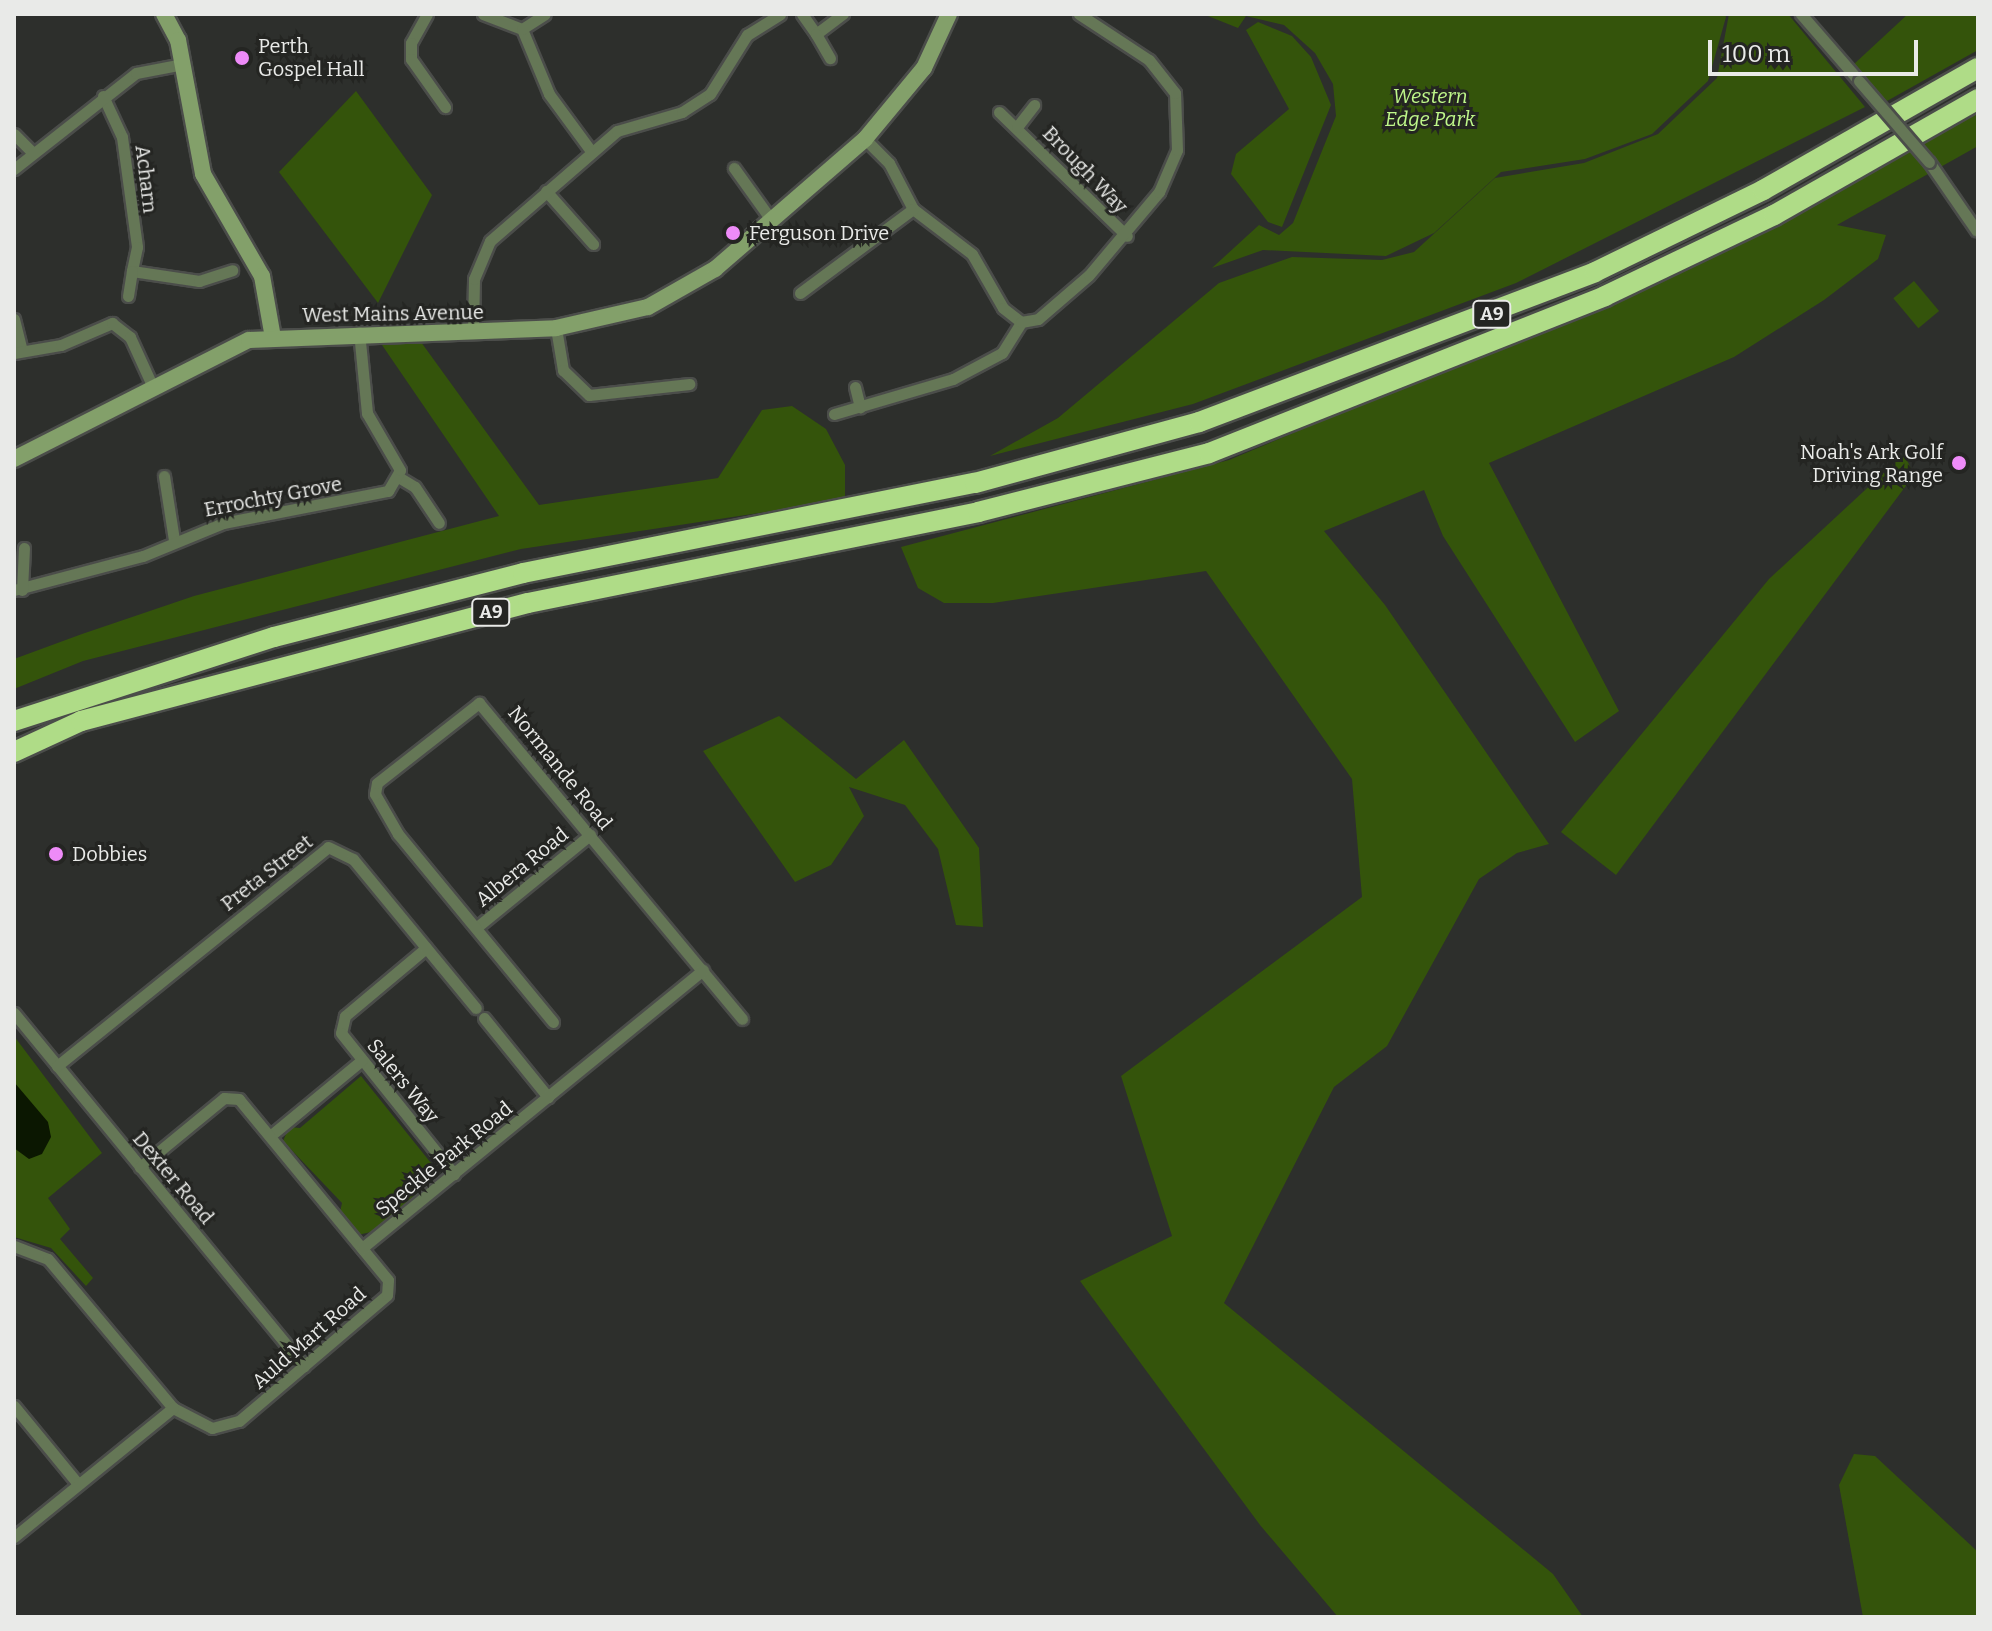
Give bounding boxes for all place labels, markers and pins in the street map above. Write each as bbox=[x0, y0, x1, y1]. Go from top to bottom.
place label: Perth Gospel Hall bbox=[258, 34, 364, 81]
marker: Perth Gospel Hall bbox=[233, 49, 251, 67]
place label: Ferguson Drive bbox=[749, 221, 889, 245]
marker: Ferguson Drive bbox=[724, 224, 742, 242]
place label: Noah's Ark Golf Driving Range bbox=[1800, 440, 1943, 487]
marker: Noah's Ark Golf Driving Range bbox=[1950, 454, 1968, 472]
place label: Dobbies bbox=[72, 842, 147, 866]
marker: Dobbies bbox=[47, 845, 65, 863]

